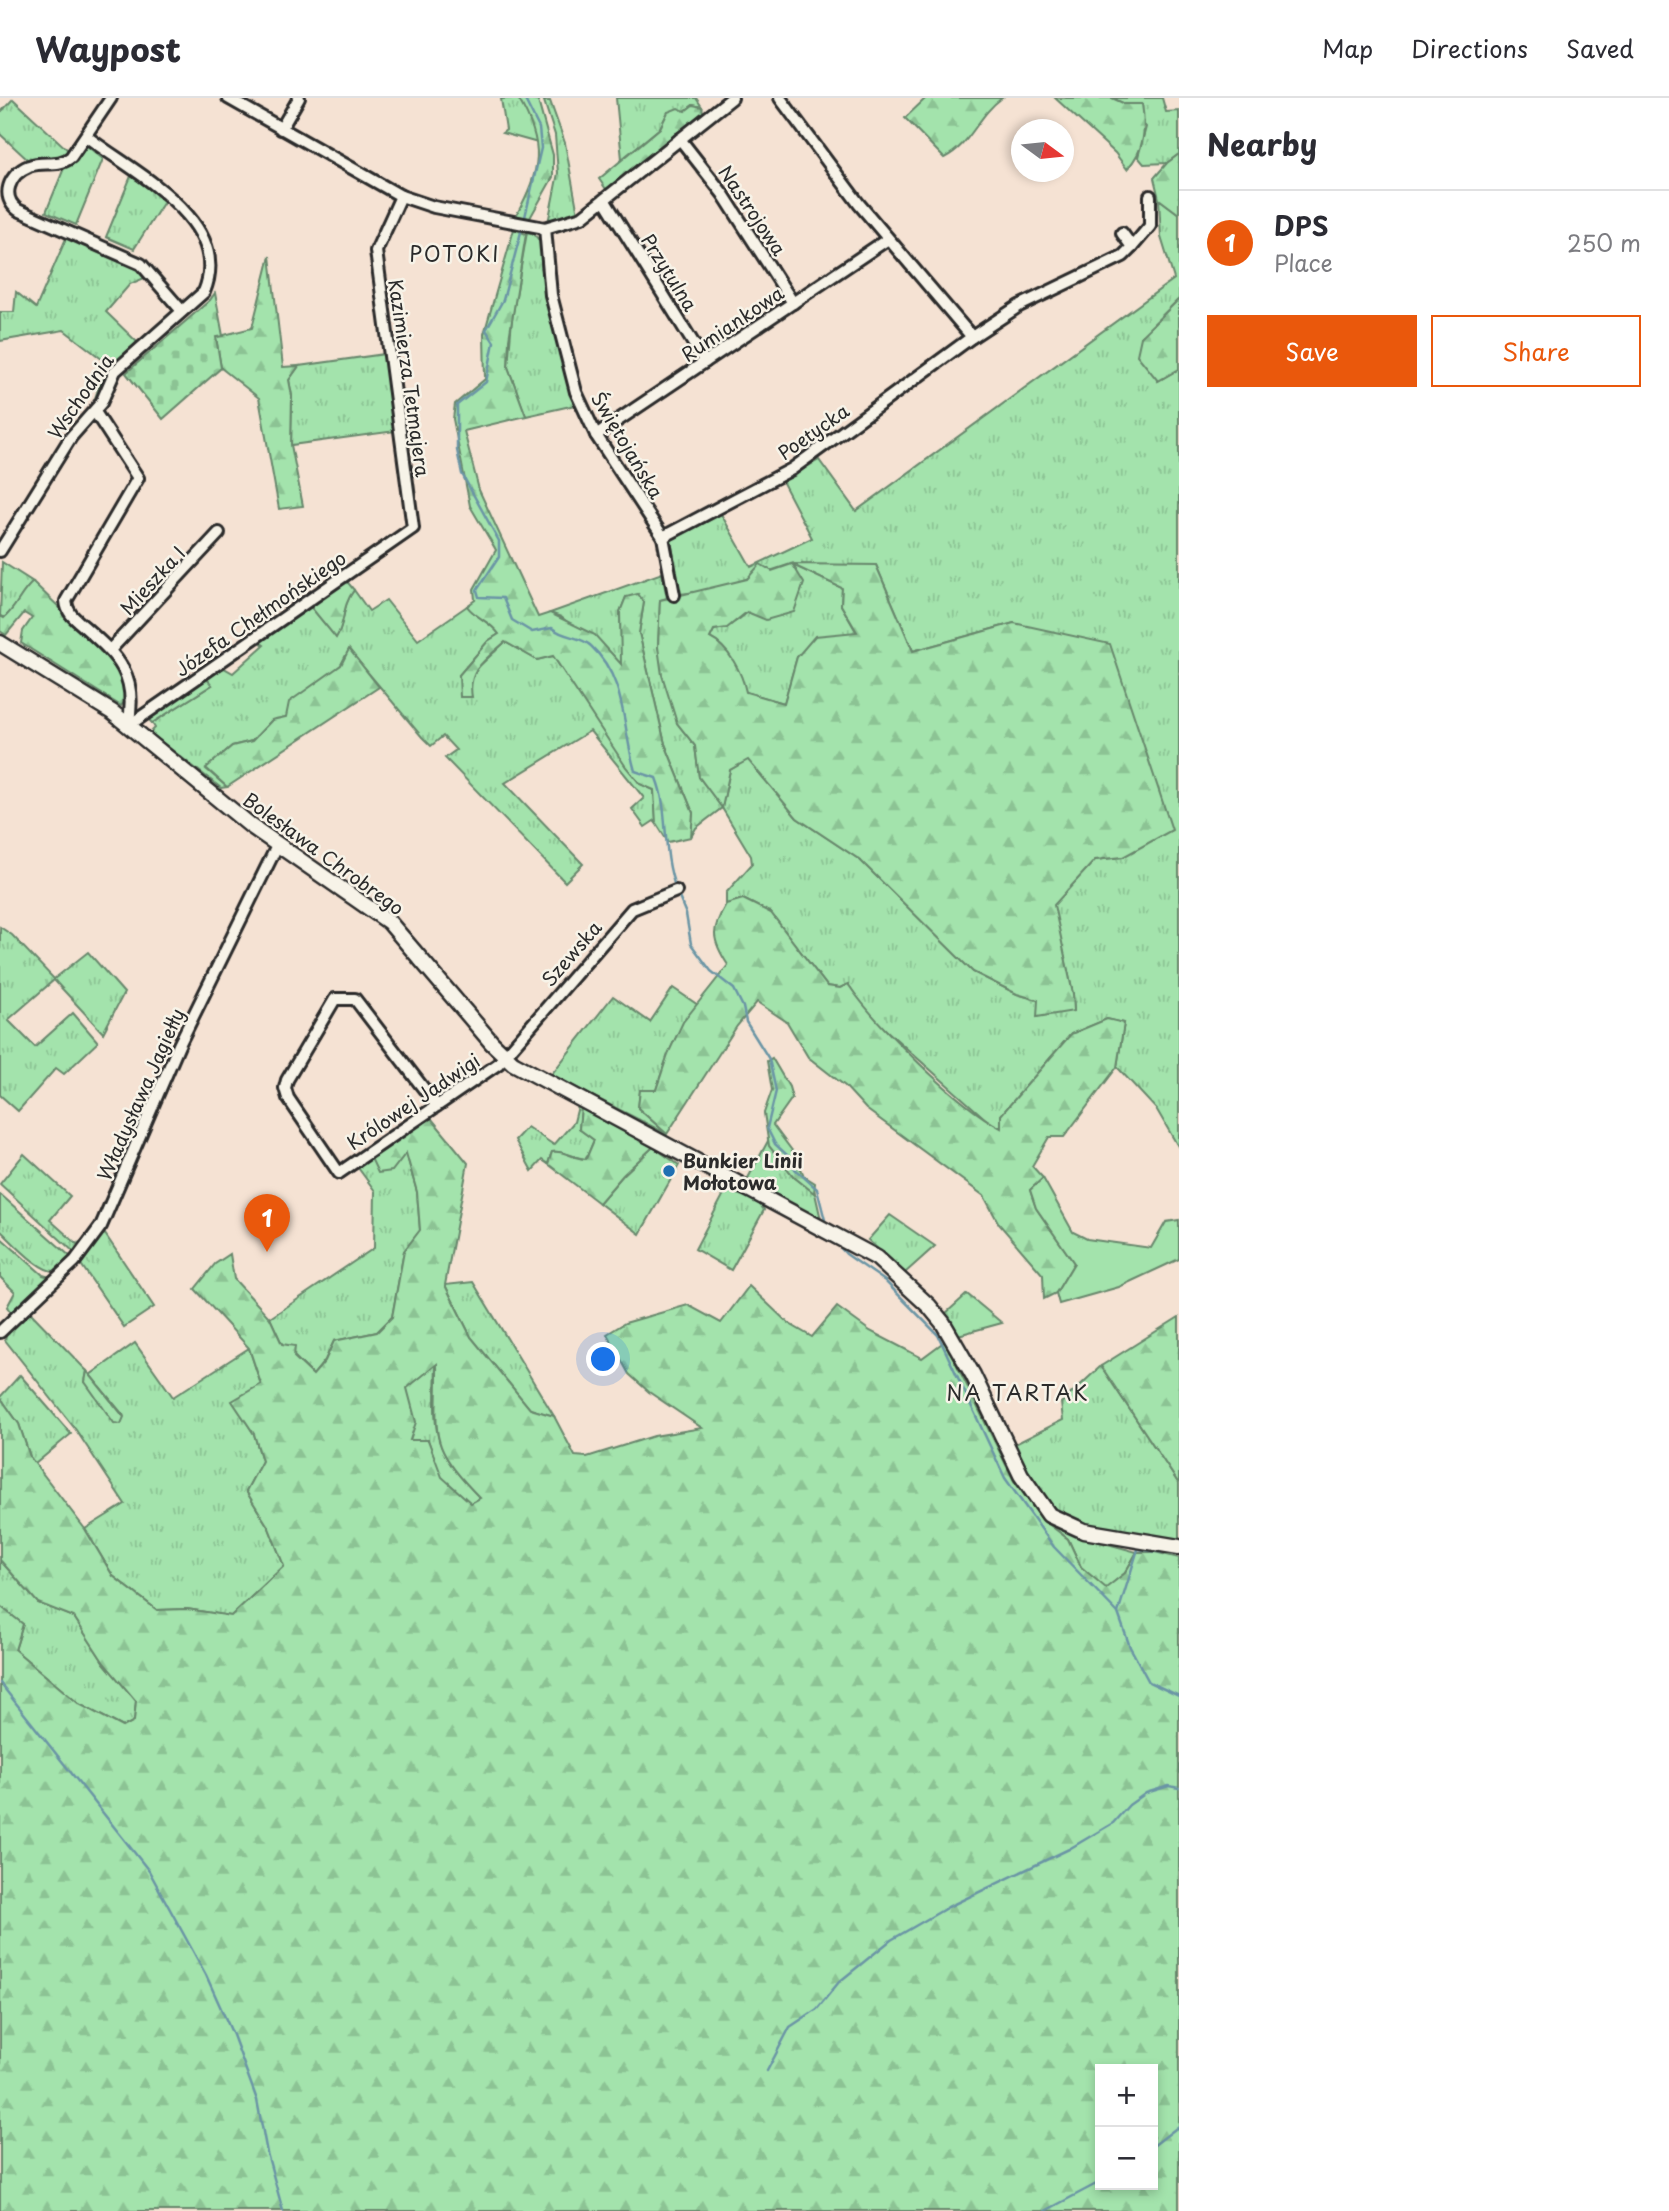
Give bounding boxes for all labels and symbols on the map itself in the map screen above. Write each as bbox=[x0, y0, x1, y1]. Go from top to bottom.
north arrow bbox=[1011, 119, 1074, 182]
street label: Nastrojowa bbox=[712, 159, 794, 261]
street label: Przytulna bbox=[635, 228, 705, 316]
district label: POTOKI bbox=[409, 237, 501, 269]
street label: Kazimierza Tetmajera bbox=[382, 277, 438, 479]
street label: Rumiankowa bbox=[675, 278, 789, 368]
street label: Wschodnia bbox=[40, 347, 120, 444]
street label: Świętojańska bbox=[585, 386, 671, 504]
street label: Poetycka bbox=[772, 396, 855, 466]
street label: Mieszka I bbox=[113, 539, 191, 621]
street label: Józefa Chełmońskiego bbox=[169, 543, 351, 683]
street label: Bolesława Chrobrego bbox=[238, 785, 410, 921]
street label: Szewska bbox=[534, 914, 608, 992]
street label: Władysława Jagiełły bbox=[89, 1003, 191, 1185]
street label: Królowej Jadwigi bbox=[341, 1046, 485, 1156]
place label: Bunkier Linii Mołotowa bbox=[683, 1146, 803, 1196]
marker: Bunkier Linii Mołotowa bbox=[661, 1163, 677, 1179]
pin: 1 bbox=[244, 1194, 290, 1252]
your location bbox=[586, 1342, 620, 1376]
district label: NA TARTAK bbox=[946, 1376, 1090, 1408]

